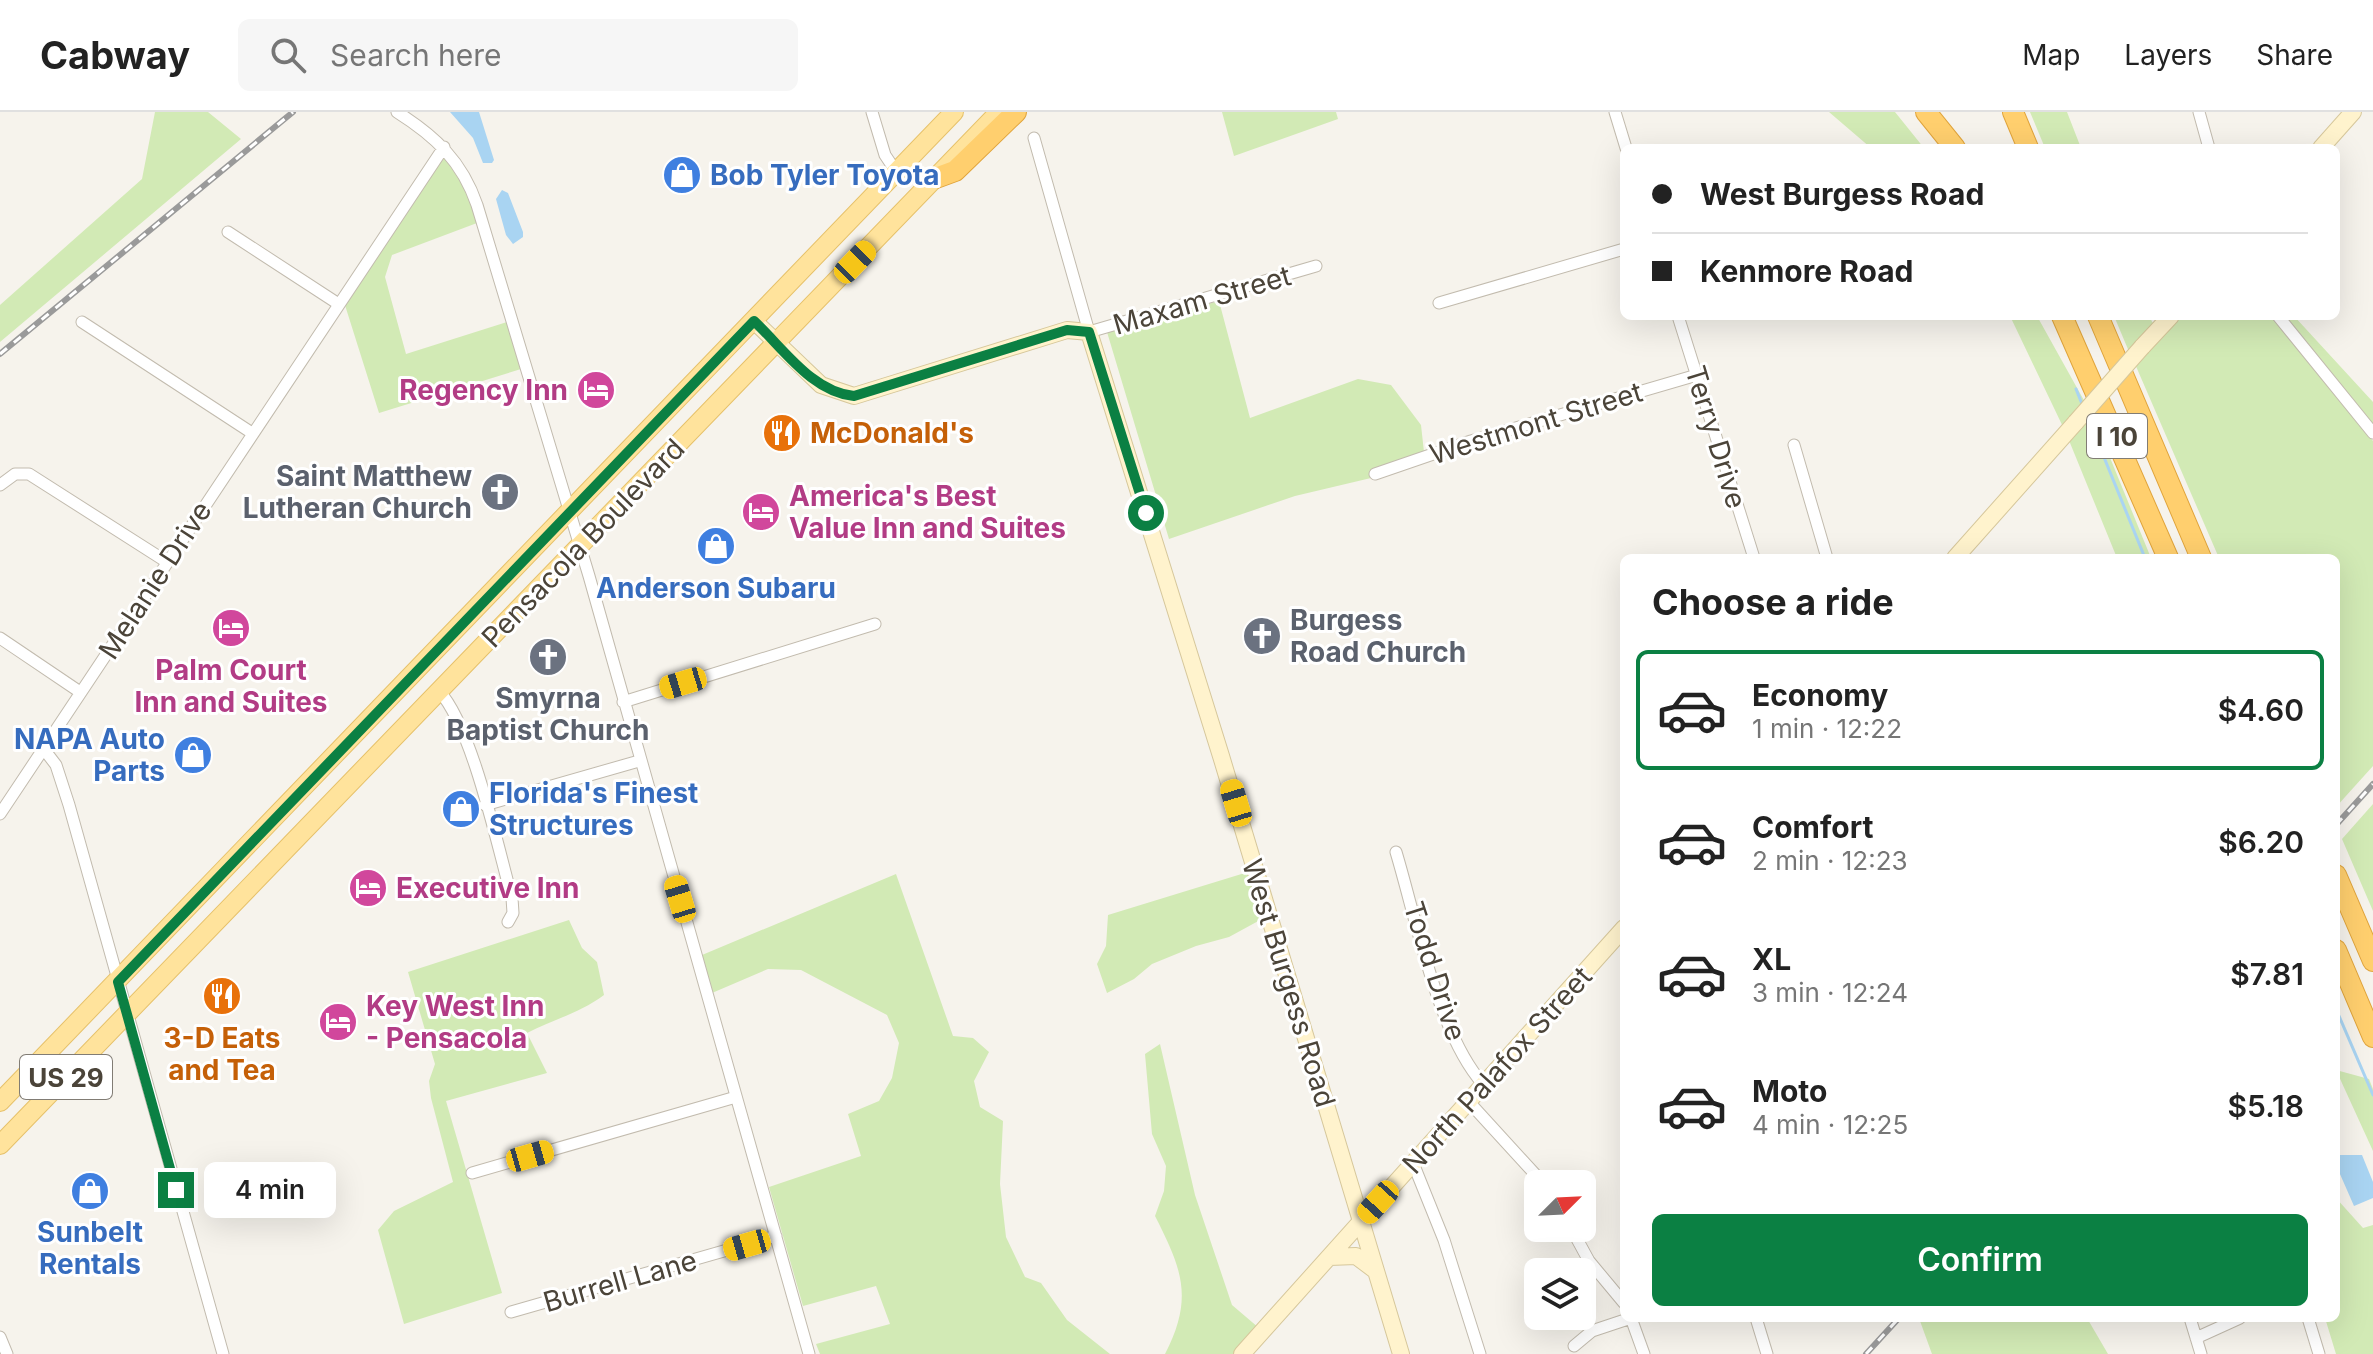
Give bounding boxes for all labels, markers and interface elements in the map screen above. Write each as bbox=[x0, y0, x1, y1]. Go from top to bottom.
search box bbox=[238, 19, 798, 91]
text: Cabway bbox=[40, 32, 190, 78]
icon: search bbox=[266, 33, 310, 77]
text: Search here bbox=[330, 37, 502, 73]
text: Map bbox=[2022, 38, 2080, 72]
text: Layers bbox=[2124, 38, 2212, 72]
text: Share bbox=[2256, 38, 2333, 72]
shop icon: Bob Tyler Toyota bbox=[661, 154, 703, 196]
place label: Bob Tyler Toyota bbox=[710, 158, 939, 192]
text: West Burgess Road bbox=[1700, 176, 1984, 212]
car bbox=[830, 236, 880, 288]
text: Kenmore Road bbox=[1700, 253, 1914, 289]
street label: Maxam Street bbox=[1109, 258, 1295, 342]
street label: Terry Drive bbox=[1678, 362, 1754, 512]
hotel icon: Regency Inn bbox=[575, 369, 617, 411]
place label: Regency Inn bbox=[399, 373, 568, 407]
street label: Westmont Street bbox=[1426, 375, 1646, 471]
restaurant icon: McDonald's bbox=[761, 412, 803, 454]
road number: I 10 bbox=[2087, 414, 2147, 458]
place label: McDonald's bbox=[810, 416, 974, 450]
street label: Pensacola Boulevard bbox=[475, 432, 691, 654]
place label: Saint Matthew Lutheran Church bbox=[243, 459, 472, 525]
church icon: Saint Matthew Lutheran Church bbox=[479, 471, 521, 513]
place label: America's Best Value Inn and Suites bbox=[789, 479, 1066, 545]
hotel icon: America's Best Value Inn and Suites bbox=[740, 491, 782, 533]
street label: Melanie Drive bbox=[91, 495, 219, 665]
route start bbox=[1128, 495, 1164, 531]
shop icon: Anderson Subaru bbox=[695, 525, 737, 567]
place label: Anderson Subaru bbox=[596, 571, 836, 605]
text: Choose a ride bbox=[1652, 580, 1894, 624]
place label: Burgess Road Church bbox=[1290, 603, 1466, 669]
hotel icon: Palm Court Inn and Suites bbox=[210, 607, 252, 649]
church icon: Burgess Road Church bbox=[1241, 615, 1283, 657]
church icon: Smyrna Baptist Church bbox=[527, 636, 569, 678]
place label: Palm Court Inn and Suites bbox=[134, 653, 328, 719]
car bbox=[657, 665, 709, 701]
icon: car bbox=[1656, 674, 1728, 746]
text: Economy bbox=[1752, 677, 1888, 713]
place label: Smyrna Baptist Church bbox=[446, 681, 650, 747]
text: $4.60 bbox=[2218, 692, 2304, 728]
text: 1 min · 12:22 bbox=[1752, 713, 1902, 744]
place label: NAPA Auto Parts bbox=[14, 722, 165, 788]
shop icon: NAPA Auto Parts bbox=[172, 734, 214, 776]
place label: Florida's Finest Structures bbox=[489, 776, 698, 842]
car bbox=[1218, 777, 1254, 829]
shop icon: Florida's Finest Structures bbox=[440, 788, 482, 830]
icon: car bbox=[1656, 806, 1728, 878]
text: Comfort bbox=[1752, 809, 1873, 845]
text: $6.20 bbox=[2218, 824, 2304, 860]
text: 2 min · 12:23 bbox=[1752, 845, 1908, 876]
street label: West Burgess Road bbox=[1235, 855, 1343, 1111]
hotel icon: Executive Inn bbox=[347, 867, 389, 909]
place label: Executive Inn bbox=[396, 871, 579, 905]
car bbox=[662, 873, 698, 925]
street label: Todd Drive bbox=[1397, 897, 1473, 1045]
icon: car bbox=[1656, 938, 1728, 1010]
text: XL bbox=[1752, 941, 1791, 977]
text: $7.81 bbox=[2230, 956, 2304, 992]
street label: North Palafox Street bbox=[1395, 960, 1599, 1180]
restaurant icon: 3-D Eats and Tea bbox=[201, 975, 243, 1017]
text: 3 min · 12:24 bbox=[1752, 977, 1908, 1008]
place label: Key West Inn - Pensacola bbox=[366, 989, 544, 1055]
hotel icon: Key West Inn - Pensacola bbox=[317, 1001, 359, 1043]
place label: 3-D Eats and Tea bbox=[163, 1021, 281, 1087]
road number: US 29 bbox=[20, 1055, 112, 1099]
icon: car bbox=[1656, 1070, 1728, 1142]
text: Moto bbox=[1752, 1073, 1827, 1109]
text: $5.18 bbox=[2228, 1088, 2304, 1124]
text: 4 min · 12:25 bbox=[1752, 1109, 1908, 1140]
car bbox=[504, 1138, 556, 1174]
callout: 4 min bbox=[204, 1162, 336, 1218]
shop icon: Sunbelt Rentals bbox=[69, 1170, 111, 1212]
north arrow bbox=[1524, 1170, 1596, 1242]
map controls bbox=[1524, 1170, 1596, 1330]
route end bbox=[158, 1172, 194, 1208]
text: 4 min bbox=[235, 1174, 305, 1205]
car bbox=[1353, 1176, 1403, 1228]
button: Confirm bbox=[1652, 1214, 2308, 1306]
place label: Sunbelt Rentals bbox=[37, 1215, 143, 1281]
car bbox=[721, 1227, 773, 1263]
street label: Burrell Lane bbox=[539, 1243, 701, 1319]
button: layers bbox=[1524, 1258, 1596, 1330]

